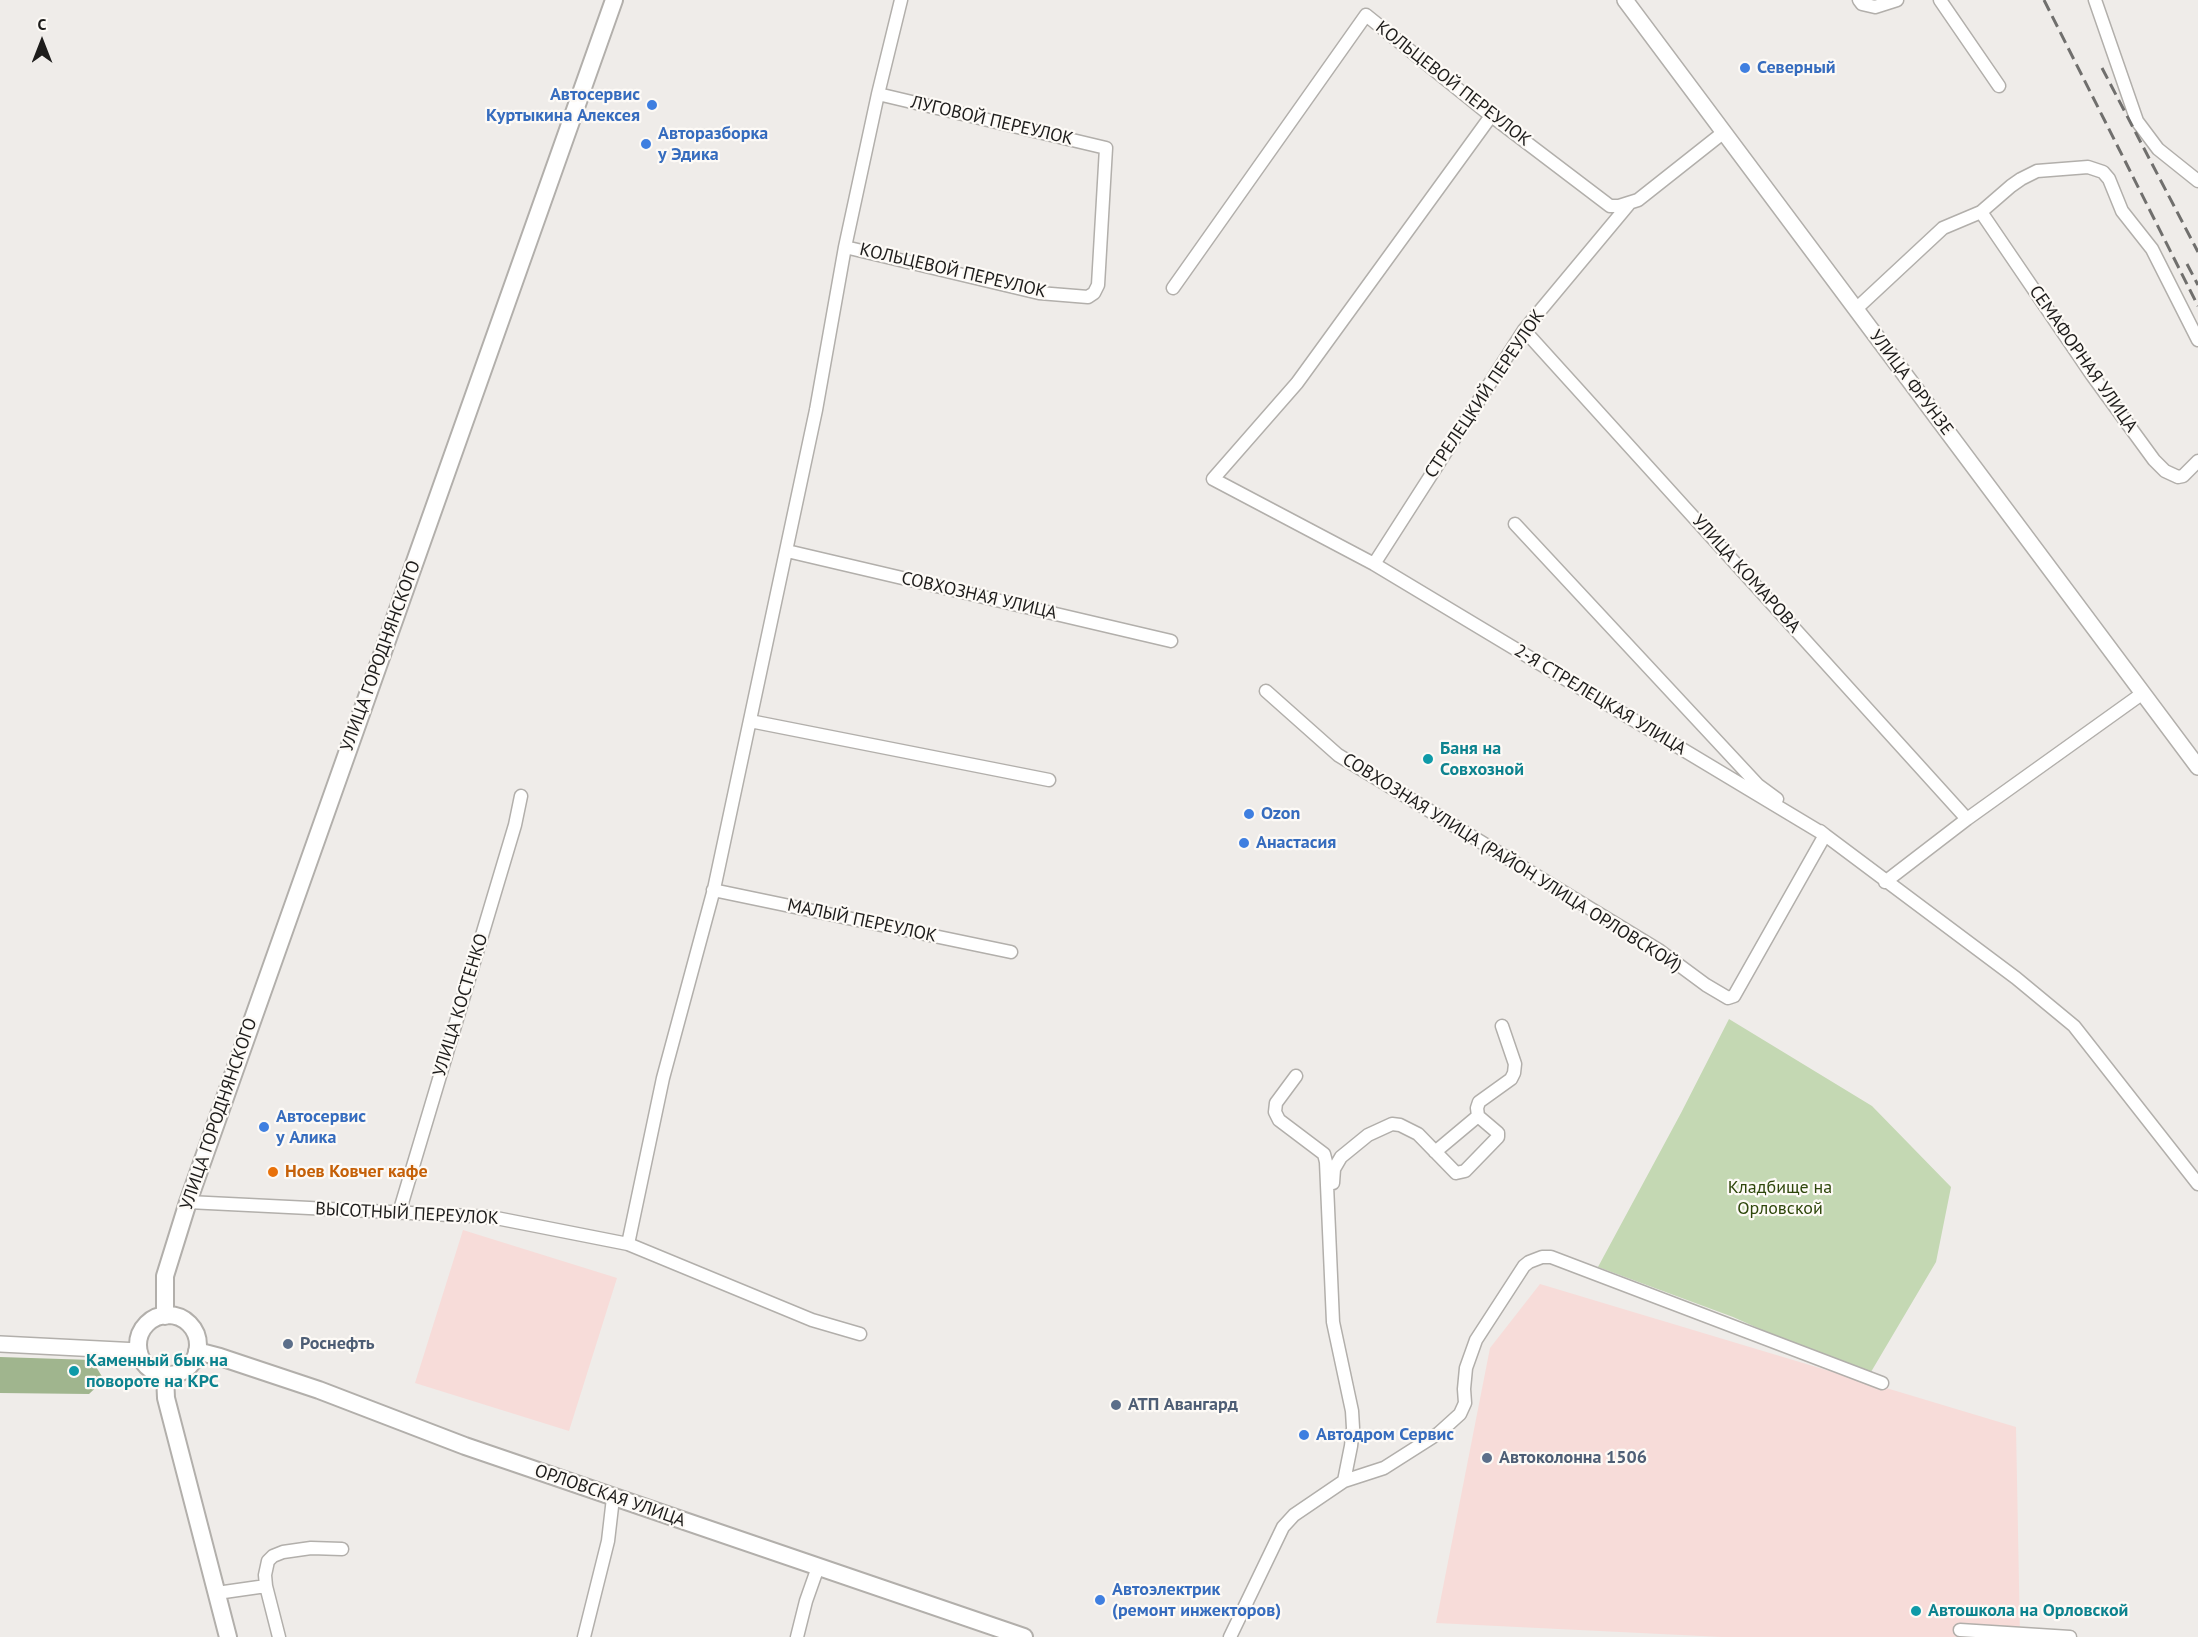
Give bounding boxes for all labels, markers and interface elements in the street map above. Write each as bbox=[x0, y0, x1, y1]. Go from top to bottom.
north arrow bbox=[12, 12, 72, 72]
text: С bbox=[38, 14, 46, 34]
street label: КОЛЬЦЕВОЙ ПЕРЕУЛОК bbox=[1371, 17, 1535, 151]
place label: Северный bbox=[1757, 57, 1836, 79]
marker: Северный bbox=[1738, 61, 1752, 75]
place label: Автосервис Куртыкина Алексея bbox=[486, 84, 640, 127]
street label: ЛУГОВОЙ ПЕРЕУЛОК bbox=[909, 92, 1075, 150]
marker: Автосервис Куртыкина Алексея bbox=[645, 98, 659, 112]
place label: Авторазборка у Эдика bbox=[658, 123, 768, 166]
marker: Авторазборка у Эдика bbox=[639, 137, 653, 151]
street label: КОЛЬЦЕВОЙ ПЕРЕУЛОК bbox=[857, 239, 1049, 303]
street label: СЕМАФОРНАЯ УЛИЦА bbox=[2024, 281, 2142, 437]
street label: СТРЕЛЕЦКИЙ ПЕРЕУЛОК bbox=[1421, 306, 1549, 482]
street label: УЛИЦА ФРУНЗЕ bbox=[1865, 326, 1957, 440]
street label: УЛИЦА КОМАРОВА bbox=[1687, 511, 1805, 637]
street label: УЛИЦА ГОРОДНЯНСКОГО bbox=[336, 558, 426, 754]
street label: СОВХОЗНАЯ УЛИЦА bbox=[899, 568, 1059, 624]
street label: 2-Я СТРЕЛЕЦКАЯ УЛИЦА bbox=[1510, 640, 1690, 760]
place label: Баня на Совхозной bbox=[1440, 738, 1524, 780]
street label: СОВХОЗНАЯ УЛИЦА (РАЙОН УЛИЦА ОРЛОВСКОЙ) bbox=[1338, 749, 1686, 977]
marker: Баня на Совхозной bbox=[1421, 752, 1435, 766]
place label: Ozon bbox=[1261, 803, 1300, 825]
marker: Ozon bbox=[1242, 807, 1256, 821]
place label: Анастасия bbox=[1256, 832, 1336, 854]
marker: Анастасия bbox=[1237, 836, 1251, 850]
street label: МАЛЫЙ ПЕРЕУЛОК bbox=[785, 895, 939, 947]
street label: УЛИЦА КОСТЕНКО bbox=[429, 931, 493, 1079]
street label: УЛИЦА ГОРОДНЯНСКОГО bbox=[176, 1015, 262, 1213]
place label: Автосервис у Алика bbox=[276, 1106, 366, 1148]
marker: Автосервис у Алика bbox=[257, 1120, 271, 1134]
place label: Ноев Ковчег кафе bbox=[285, 1161, 428, 1183]
marker: Ноев Ковчег кафе bbox=[266, 1165, 280, 1179]
park label: Кладбище на Орловской bbox=[1728, 1177, 1832, 1220]
street label: ВЫСОТНЫЙ ПЕРЕУЛОК bbox=[315, 1198, 499, 1230]
place label: Роснефть bbox=[300, 1333, 375, 1355]
marker: Роснефть bbox=[281, 1337, 295, 1351]
place label: Каменный бык на повороте на КРС bbox=[86, 1350, 228, 1392]
marker: Каменный бык на повороте на КРС bbox=[67, 1364, 81, 1378]
place label: АТП Авангард bbox=[1128, 1394, 1238, 1416]
marker: АТП Авангард bbox=[1109, 1398, 1123, 1412]
place label: Автодром Сервис bbox=[1316, 1424, 1454, 1446]
marker: Автодром Сервис bbox=[1297, 1428, 1311, 1442]
place label: Автоколонна 1506 bbox=[1499, 1447, 1647, 1469]
marker: Автоколонна 1506 bbox=[1480, 1451, 1494, 1465]
street label: ОРЛОВСКАЯ УЛИЦА bbox=[532, 1460, 688, 1532]
place label: Автоэлектрик (ремонт инжекторов) bbox=[1112, 1579, 1281, 1622]
marker: Автоэлектрик (ремонт инжекторов) bbox=[1093, 1593, 1107, 1607]
place label: Автошкола на Орловской bbox=[1928, 1600, 2128, 1622]
marker: Автошкола на Орловской bbox=[1909, 1604, 1923, 1618]

